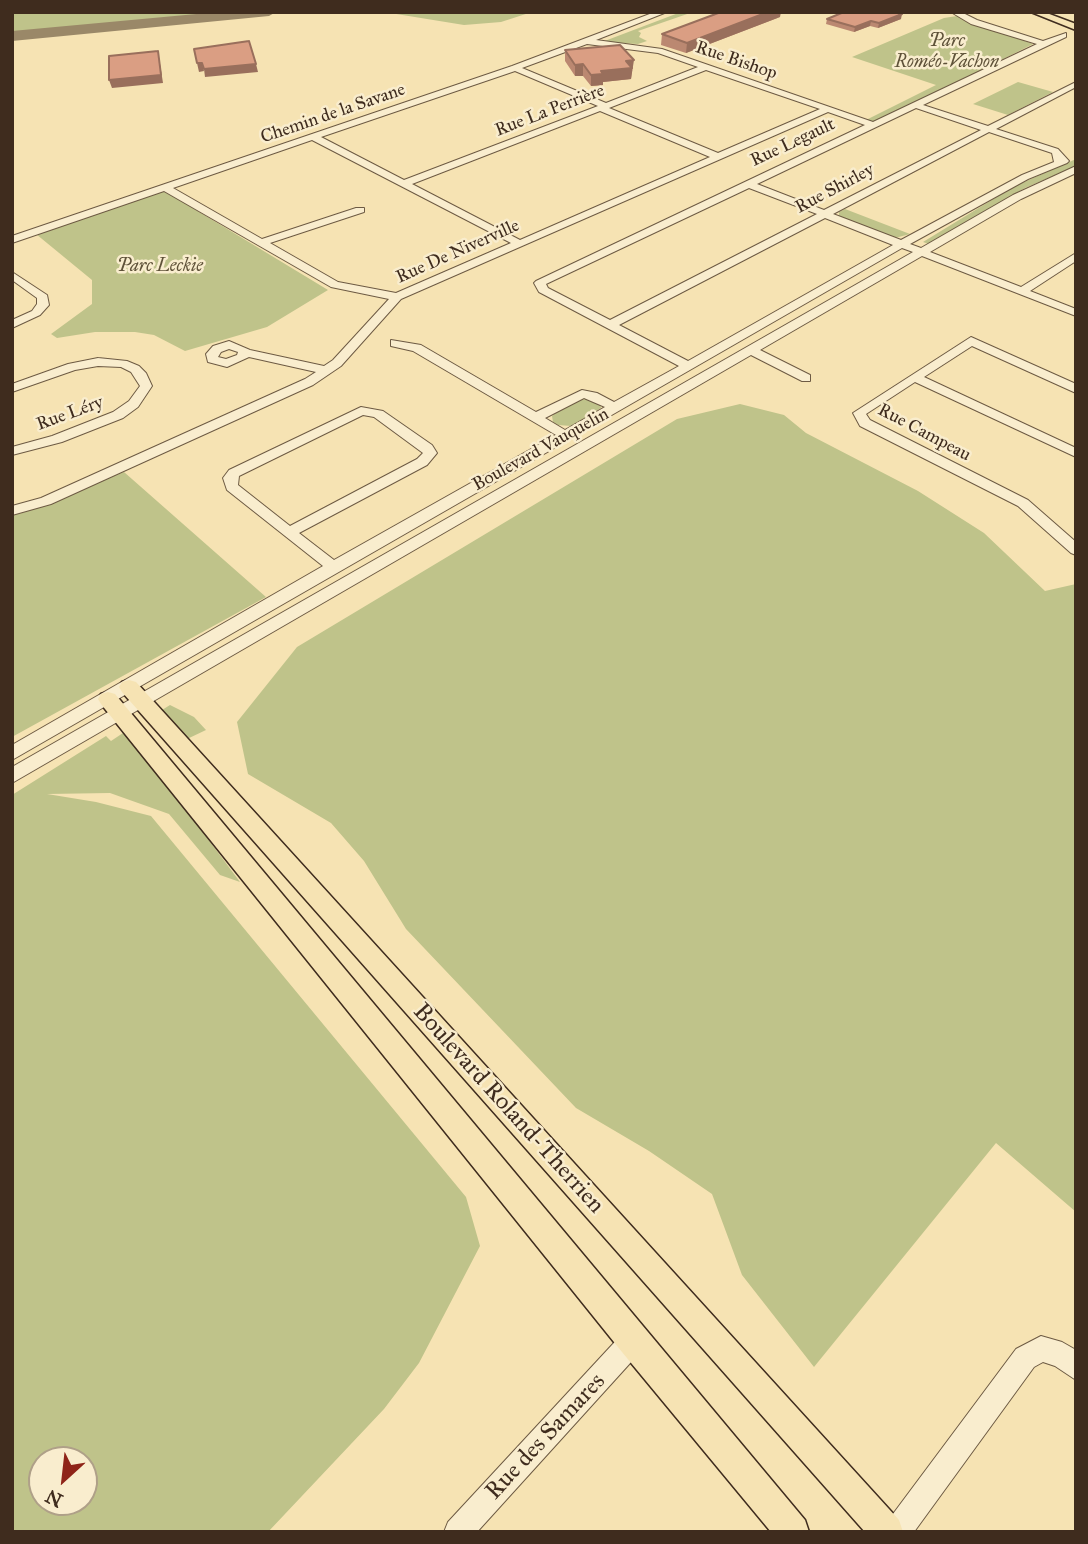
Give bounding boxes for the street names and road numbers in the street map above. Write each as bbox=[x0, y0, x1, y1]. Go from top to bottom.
street label: Rue Bishop bbox=[692, 37, 780, 85]
street label: Chemin de la Savane bbox=[258, 79, 408, 149]
street label: Rue La Perrière bbox=[492, 80, 608, 142]
street label: Rue Legault bbox=[747, 114, 839, 172]
street label: Rue Shirley bbox=[792, 159, 878, 219]
street label: Rue De Niverville bbox=[393, 215, 523, 289]
street label: Rue Léry bbox=[34, 392, 106, 436]
street label: Rue Campeau bbox=[874, 399, 974, 467]
street label: Boulevard Vauquelin bbox=[469, 404, 613, 496]
street label: Boulevard Roland-Therrien bbox=[406, 998, 610, 1220]
street label: Rue des Samares bbox=[480, 1368, 612, 1506]

